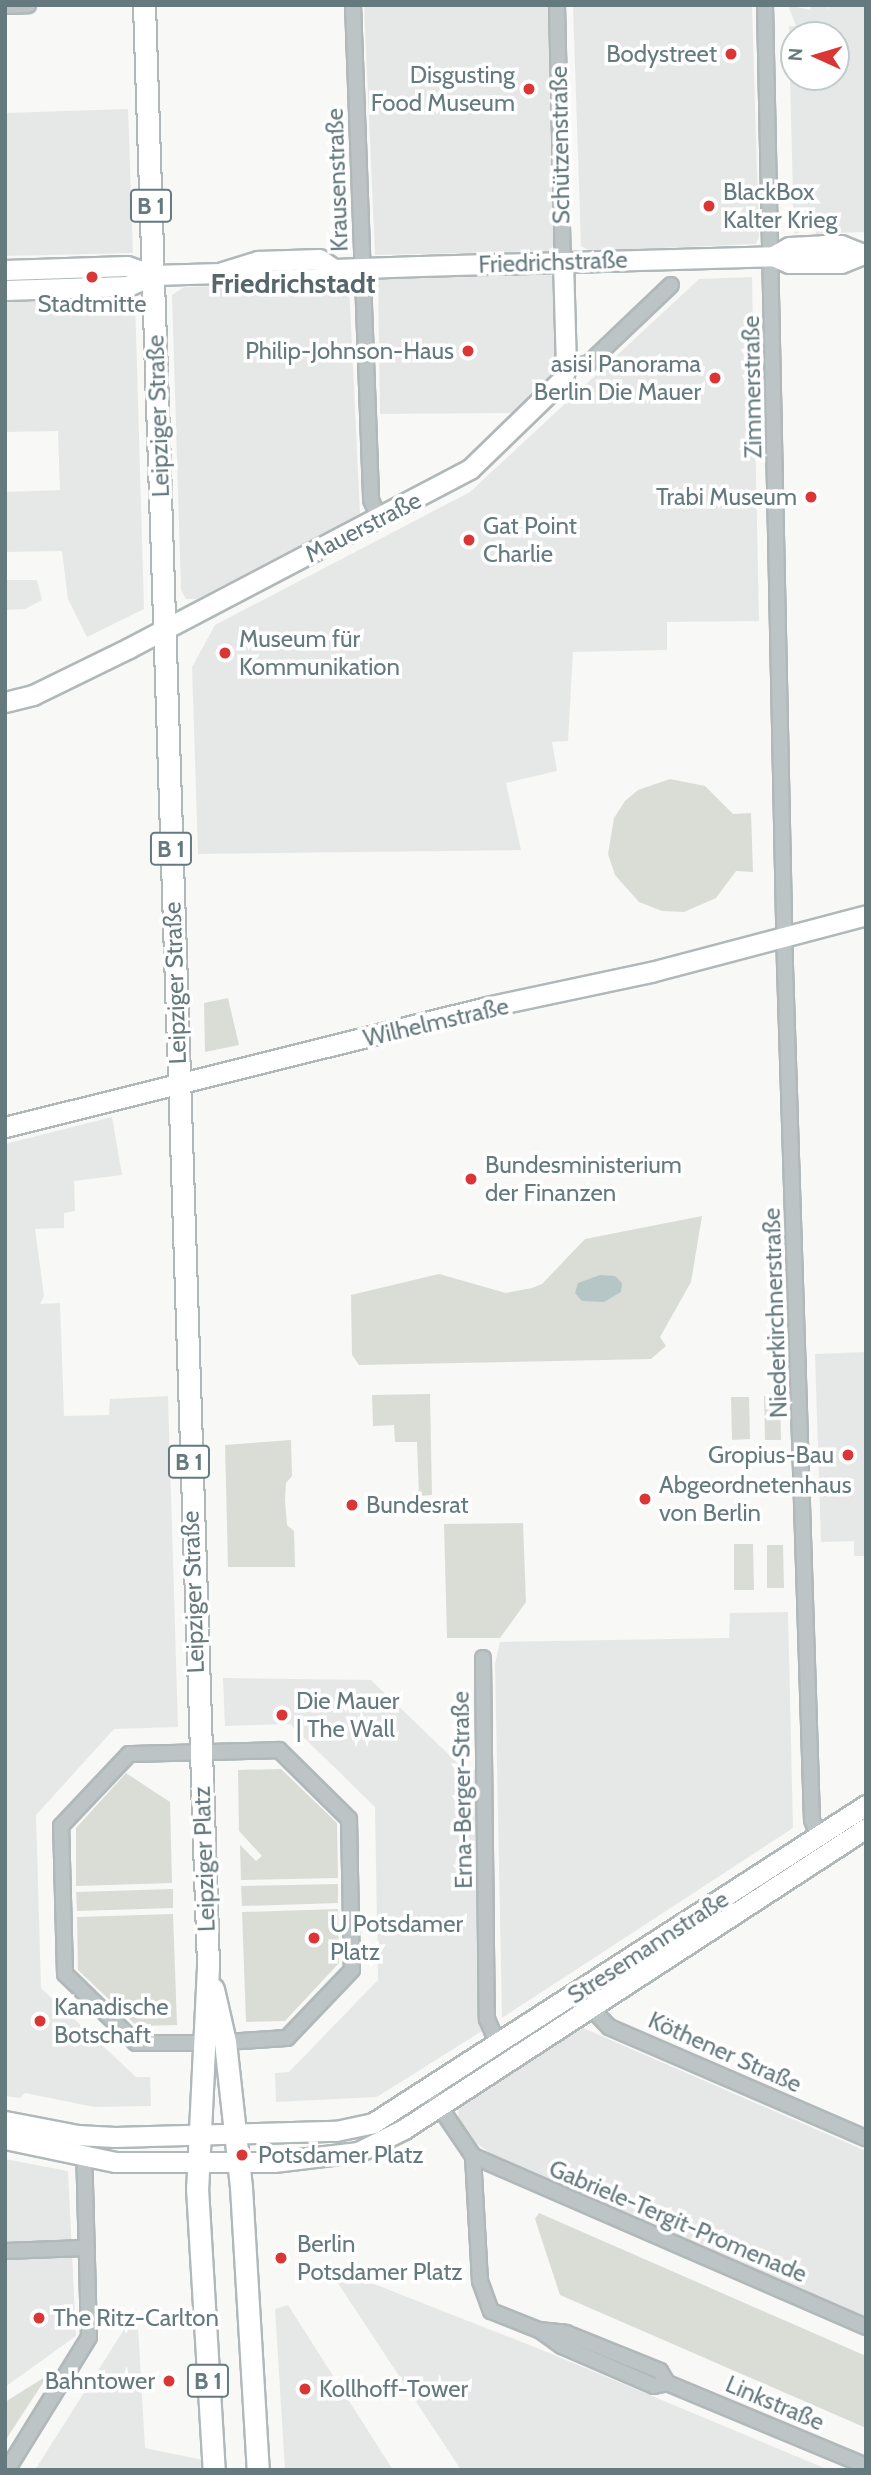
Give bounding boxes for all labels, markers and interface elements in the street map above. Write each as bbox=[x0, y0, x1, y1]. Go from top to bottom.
north arrow bbox=[780, 21, 850, 91]
place label: Bodystreet bbox=[606, 40, 717, 68]
marker: Bodystreet bbox=[723, 46, 739, 62]
text: N bbox=[784, 47, 807, 62]
place label: Disgusting Food Museum bbox=[371, 61, 515, 117]
street label: Schützenstraße bbox=[544, 66, 576, 224]
marker: Disgusting Food Museum bbox=[521, 81, 537, 97]
street label: Krausenstraße bbox=[320, 108, 354, 252]
place label: BlackBox Kalter Krieg bbox=[723, 178, 837, 234]
road number: B 1 bbox=[128, 186, 174, 226]
marker: BlackBox Kalter Krieg bbox=[701, 198, 717, 214]
street label: Friedrichstraße bbox=[478, 245, 628, 279]
district label: Friedrichstadt bbox=[210, 266, 376, 300]
marker: Stadtmitte bbox=[82, 267, 102, 287]
place label: Stadtmitte bbox=[37, 290, 147, 318]
street label: Zimmerstraße bbox=[736, 315, 768, 459]
street label: Leipziger Straße bbox=[141, 334, 175, 498]
place label: Philip-Johnson-Haus bbox=[245, 337, 454, 365]
marker: Philip-Johnson-Haus bbox=[460, 343, 476, 359]
place label: asisi Panorama Berlin Die Mauer bbox=[534, 350, 701, 406]
marker: asisi Panorama Berlin Die Mauer bbox=[707, 370, 723, 386]
place label: Trabi Museum bbox=[656, 483, 797, 511]
street label: Mauerstraße bbox=[300, 486, 426, 568]
marker: Trabi Museum bbox=[803, 489, 819, 505]
place label: Gat Point Charlie bbox=[483, 512, 577, 568]
marker: Gat Point Charlie bbox=[461, 532, 477, 548]
place label: Museum für Kommunikation bbox=[239, 625, 400, 681]
marker: Museum für Kommunikation bbox=[217, 645, 233, 661]
road number: B 1 bbox=[148, 830, 194, 869]
street label: Leipziger Straße bbox=[158, 901, 192, 1065]
street label: Wilhelmstraße bbox=[361, 991, 511, 1053]
place label: Bundesministerium der Finanzen bbox=[485, 1151, 682, 1207]
marker: Bundesministerium der Finanzen bbox=[463, 1171, 479, 1187]
street label: Niederkirchnerstraße bbox=[757, 1207, 793, 1419]
place label: Gropius-Bau bbox=[708, 1441, 834, 1469]
road number: B 1 bbox=[166, 1442, 212, 1482]
marker: Gropius-Bau bbox=[840, 1447, 856, 1463]
place label: Abgeordnetenhaus von Berlin bbox=[659, 1471, 852, 1527]
place label: Bundesrat bbox=[366, 1491, 469, 1519]
marker: Abgeordnetenhaus von Berlin bbox=[637, 1491, 653, 1507]
marker: Bundesrat bbox=[344, 1497, 360, 1513]
street label: Leipziger Straße bbox=[176, 1510, 210, 1674]
place label: Die Mauer | The Wall bbox=[296, 1687, 399, 1743]
street label: Erna-Berger-Straße bbox=[446, 1691, 478, 1889]
marker: Die Mauer | The Wall bbox=[274, 1707, 290, 1723]
street label: Leipziger Platz bbox=[187, 1786, 221, 1932]
street label: Stresemannstraße bbox=[562, 1884, 734, 2010]
place label: U Potsdamer Platz bbox=[330, 1910, 463, 1966]
marker: U Potsdamer Platz bbox=[304, 1928, 324, 1948]
place label: Kanadische Botschaft bbox=[54, 1993, 169, 2049]
street label: Köthener Straße bbox=[644, 2005, 806, 2099]
marker: Kanadische Botschaft bbox=[32, 2013, 48, 2029]
place label: Potsdamer Platz bbox=[258, 2141, 424, 2169]
marker: Potsdamer Platz bbox=[232, 2145, 252, 2165]
street label: Gabriele-Tergit-Promenade bbox=[545, 2154, 811, 2288]
place label: Berlin Potsdamer Platz bbox=[297, 2230, 463, 2286]
marker: Berlin Potsdamer Platz bbox=[271, 2248, 291, 2268]
place label: The Ritz-Carlton bbox=[53, 2304, 219, 2332]
marker: The Ritz-Carlton bbox=[31, 2310, 47, 2326]
road number: B 1 bbox=[185, 2362, 231, 2400]
place label: Bahntower bbox=[45, 2367, 155, 2395]
street label: Linkstraße bbox=[721, 2369, 829, 2437]
marker: Bahntower bbox=[161, 2373, 177, 2389]
place label: Kollhoff-Tower bbox=[319, 2375, 468, 2403]
marker: Kollhoff-Tower bbox=[297, 2381, 313, 2397]

